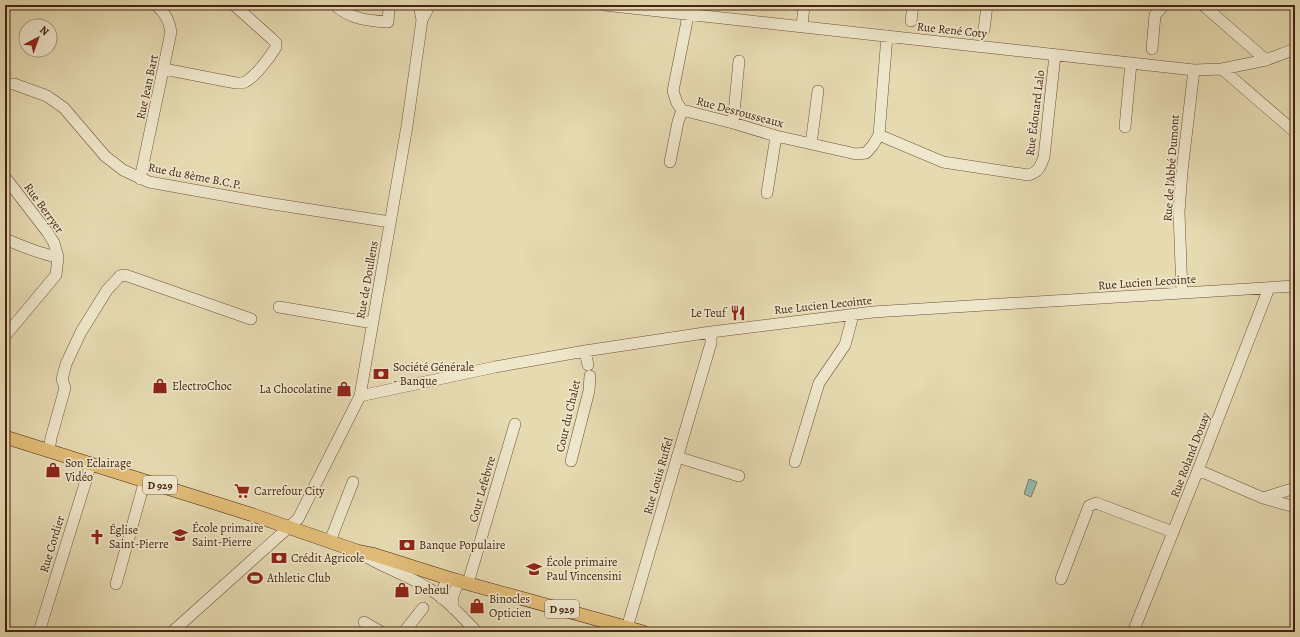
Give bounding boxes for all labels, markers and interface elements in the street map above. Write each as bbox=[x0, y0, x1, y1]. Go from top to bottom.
north arrow bbox=[18, 18, 58, 58]
street label: Rue René Coty bbox=[916, 18, 989, 42]
text: N bbox=[36, 23, 52, 39]
street label: Rue Jean Bart bbox=[132, 53, 162, 121]
street label: Rue Édouard Lalo bbox=[1022, 69, 1048, 157]
street label: Rue Desrousseaux bbox=[695, 93, 786, 131]
street label: Rue de l'Abbé Dumont bbox=[1159, 114, 1183, 222]
street label: Rue du 8ème B.C.P. bbox=[147, 159, 243, 193]
street label: Rue Berryer bbox=[20, 180, 68, 237]
street label: Rue de Doullens bbox=[352, 240, 382, 320]
street label: Rue Lucien Lecointe bbox=[1097, 271, 1197, 293]
street label: Rue Lucien Lecointe bbox=[773, 292, 873, 318]
restaurant icon: Le Teuf bbox=[729, 304, 747, 322]
place label: Le Teuf bbox=[691, 305, 728, 321]
place label: Société Générale - Banque bbox=[393, 359, 474, 389]
bank icon: Société Générale - Banque bbox=[372, 365, 390, 383]
shop icon: ElectroChoc bbox=[151, 377, 169, 395]
place label: ElectroChoc bbox=[172, 378, 232, 394]
street label: Cour du Chalet bbox=[552, 378, 584, 454]
shop icon: La Chocolatine bbox=[335, 380, 353, 398]
place label: La Chocolatine bbox=[259, 381, 332, 397]
street label: Rue Roland Douay bbox=[1166, 410, 1214, 500]
street label: Rue Louis Ruffel bbox=[639, 436, 677, 516]
street label: Cour Lefebvre bbox=[465, 454, 499, 524]
place label: Son Eclairage Vidéo bbox=[64, 455, 131, 485]
shop icon: Son Eclairage Vidéo bbox=[44, 461, 62, 479]
road number: D 929 bbox=[143, 476, 177, 494]
supermarket icon: Carrefour City bbox=[233, 482, 251, 500]
place label: Carrefour City bbox=[254, 483, 325, 499]
street label: Rue Cordier bbox=[36, 513, 68, 574]
place label: École primaire Saint-Pierre bbox=[192, 520, 264, 550]
place label: Église Saint-Pierre bbox=[109, 522, 169, 552]
school or university icon: École primaire Saint-Pierre bbox=[171, 526, 189, 544]
church icon: Église Saint-Pierre bbox=[88, 528, 106, 546]
bank icon: Banque Populaire bbox=[398, 536, 416, 554]
place label: Banque Populaire bbox=[419, 537, 505, 553]
bank icon: Crédit Agricole bbox=[270, 549, 288, 567]
place label: Crédit Agricole bbox=[291, 550, 364, 566]
place label: École primaire Paul Vincensini bbox=[546, 554, 622, 584]
school or university icon: École primaire Paul Vincensini bbox=[525, 560, 543, 578]
sports icon: Athletic Club bbox=[246, 569, 264, 587]
place label: Athletic Club bbox=[266, 570, 331, 586]
shop icon: Deheul bbox=[393, 581, 411, 599]
place label: Deheul bbox=[414, 582, 449, 598]
place label: Binocles Opticien bbox=[489, 591, 532, 621]
shop icon: Binocles Opticien bbox=[468, 597, 486, 615]
road number: D 929 bbox=[545, 600, 579, 618]

